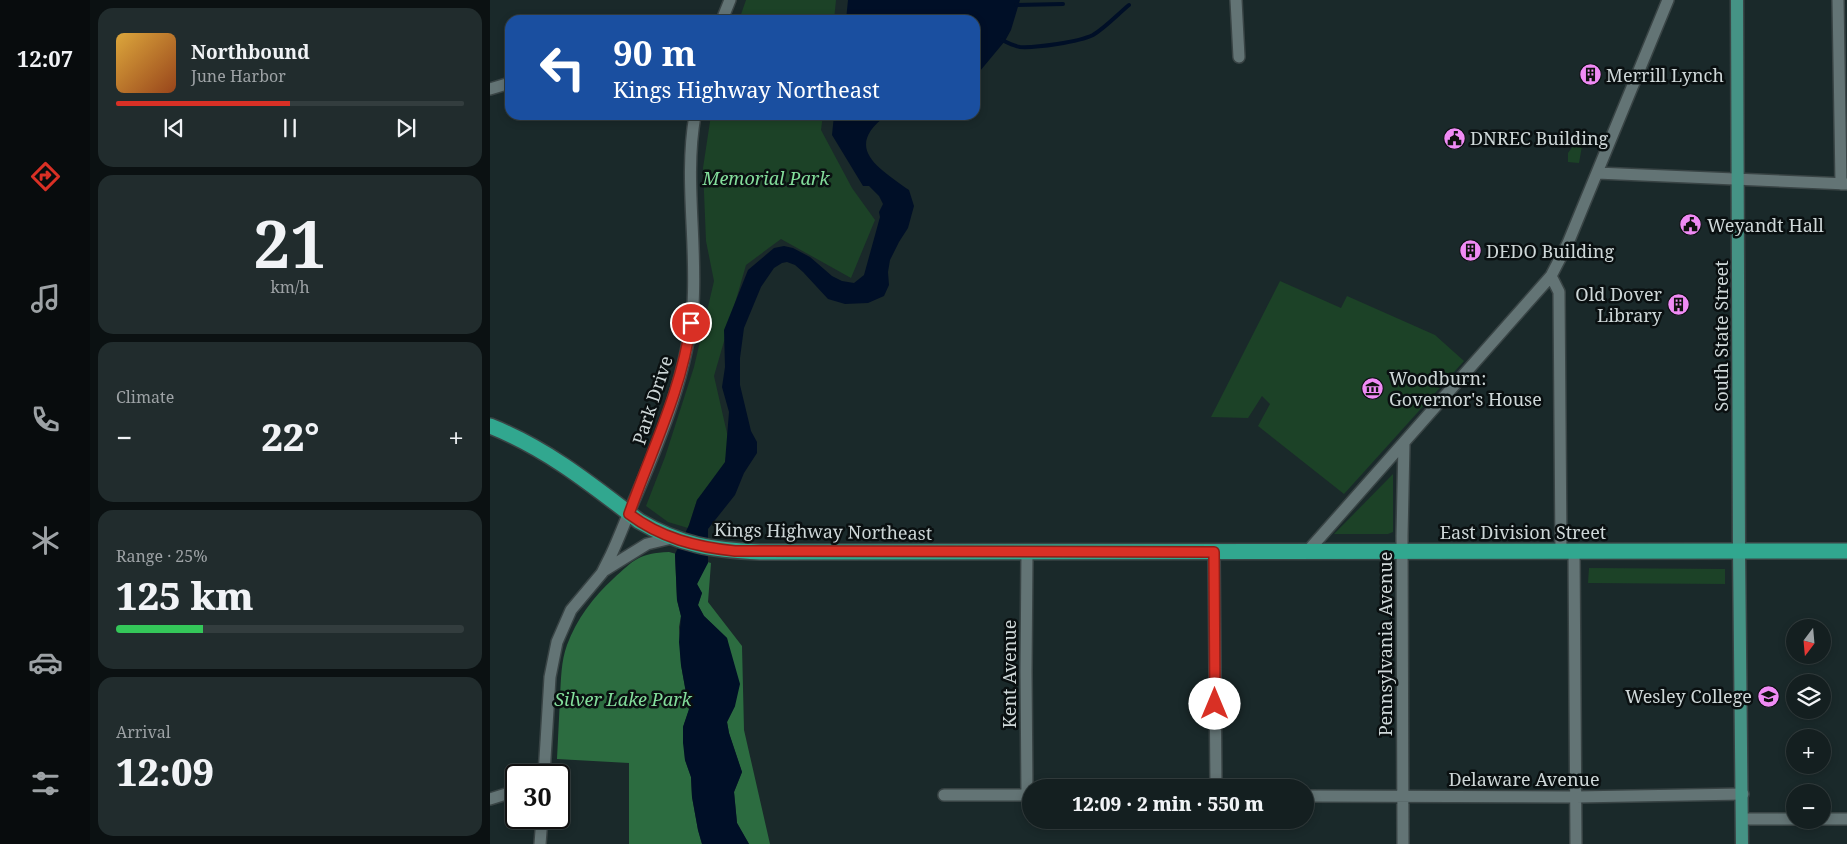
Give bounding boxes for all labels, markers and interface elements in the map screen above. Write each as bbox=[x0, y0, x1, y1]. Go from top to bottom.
text: 90 m bbox=[613, 29, 696, 76]
icon: left bbox=[530, 35, 595, 100]
text: Northbound bbox=[191, 39, 310, 65]
text: 12:07 bbox=[17, 43, 73, 73]
building icon: Merrill Lynch bbox=[1578, 63, 1602, 87]
place label: Merrill Lynch bbox=[1606, 63, 1724, 87]
text: June Harbor bbox=[191, 65, 286, 87]
text: Kings Highway Northeast bbox=[613, 74, 880, 104]
icon: previous bbox=[160, 114, 188, 142]
icon: pause bbox=[276, 114, 304, 142]
icon: next bbox=[392, 114, 420, 142]
public building icon: DNREC Building bbox=[1442, 126, 1466, 150]
place label: DNREC Building bbox=[1470, 126, 1609, 150]
icon: directions bbox=[28, 159, 63, 194]
park label: Memorial Park bbox=[702, 166, 830, 190]
text: 21 bbox=[253, 199, 327, 287]
public building icon: Weyandt Hall bbox=[1679, 213, 1703, 237]
place label: Weyandt Hall bbox=[1707, 213, 1824, 237]
building icon: DEDO Building bbox=[1458, 239, 1482, 263]
place label: DEDO Building bbox=[1486, 239, 1614, 263]
street label: South State Street bbox=[1709, 260, 1733, 412]
text: km/h bbox=[270, 276, 310, 298]
icon: music bbox=[28, 281, 63, 316]
place label: Old Dover Library bbox=[1575, 282, 1663, 327]
building icon: Old Dover Library bbox=[1666, 292, 1690, 316]
pin bbox=[670, 302, 712, 344]
icon: arrive bbox=[677, 309, 705, 337]
street label: Park Drive bbox=[626, 353, 678, 447]
place label: Woodburn: Governor's House bbox=[1389, 366, 1542, 411]
museum icon: Woodburn: Governor's House bbox=[1361, 376, 1385, 400]
text: Climate bbox=[116, 386, 174, 408]
icon: phone bbox=[28, 402, 63, 437]
text: 22° bbox=[261, 410, 319, 462]
text: − bbox=[116, 418, 132, 456]
text: + bbox=[448, 418, 464, 456]
street label: Kings Highway Northeast bbox=[714, 517, 932, 545]
street label: East Division Street bbox=[1440, 520, 1606, 544]
icon: climate bbox=[28, 523, 63, 558]
text: Range · 25% bbox=[116, 545, 208, 567]
street label: Pennsylvania Avenue bbox=[1373, 552, 1397, 736]
text: 125 km bbox=[116, 569, 254, 621]
north arrow bbox=[1786, 619, 1831, 664]
map controls bbox=[1786, 619, 1831, 829]
street label: Kent Avenue bbox=[997, 620, 1021, 728]
icon: car bbox=[28, 645, 63, 680]
button: layers bbox=[1786, 674, 1831, 719]
position arrow bbox=[1188, 677, 1240, 729]
place label: Wesley College bbox=[1625, 684, 1752, 708]
school or university icon: Wesley College bbox=[1756, 684, 1780, 708]
park label: Silver Lake Park bbox=[554, 687, 693, 711]
text: Arrival bbox=[116, 721, 171, 743]
button: + bbox=[1786, 729, 1831, 774]
text: 12:09 bbox=[116, 745, 214, 797]
speed limit sign: 30 bbox=[505, 764, 570, 829]
icon: filters bbox=[28, 766, 63, 801]
street label: Delaware Avenue bbox=[1448, 767, 1600, 791]
button: − bbox=[1786, 784, 1831, 829]
text: 12:09 · 2 min · 550 m bbox=[1072, 791, 1264, 817]

